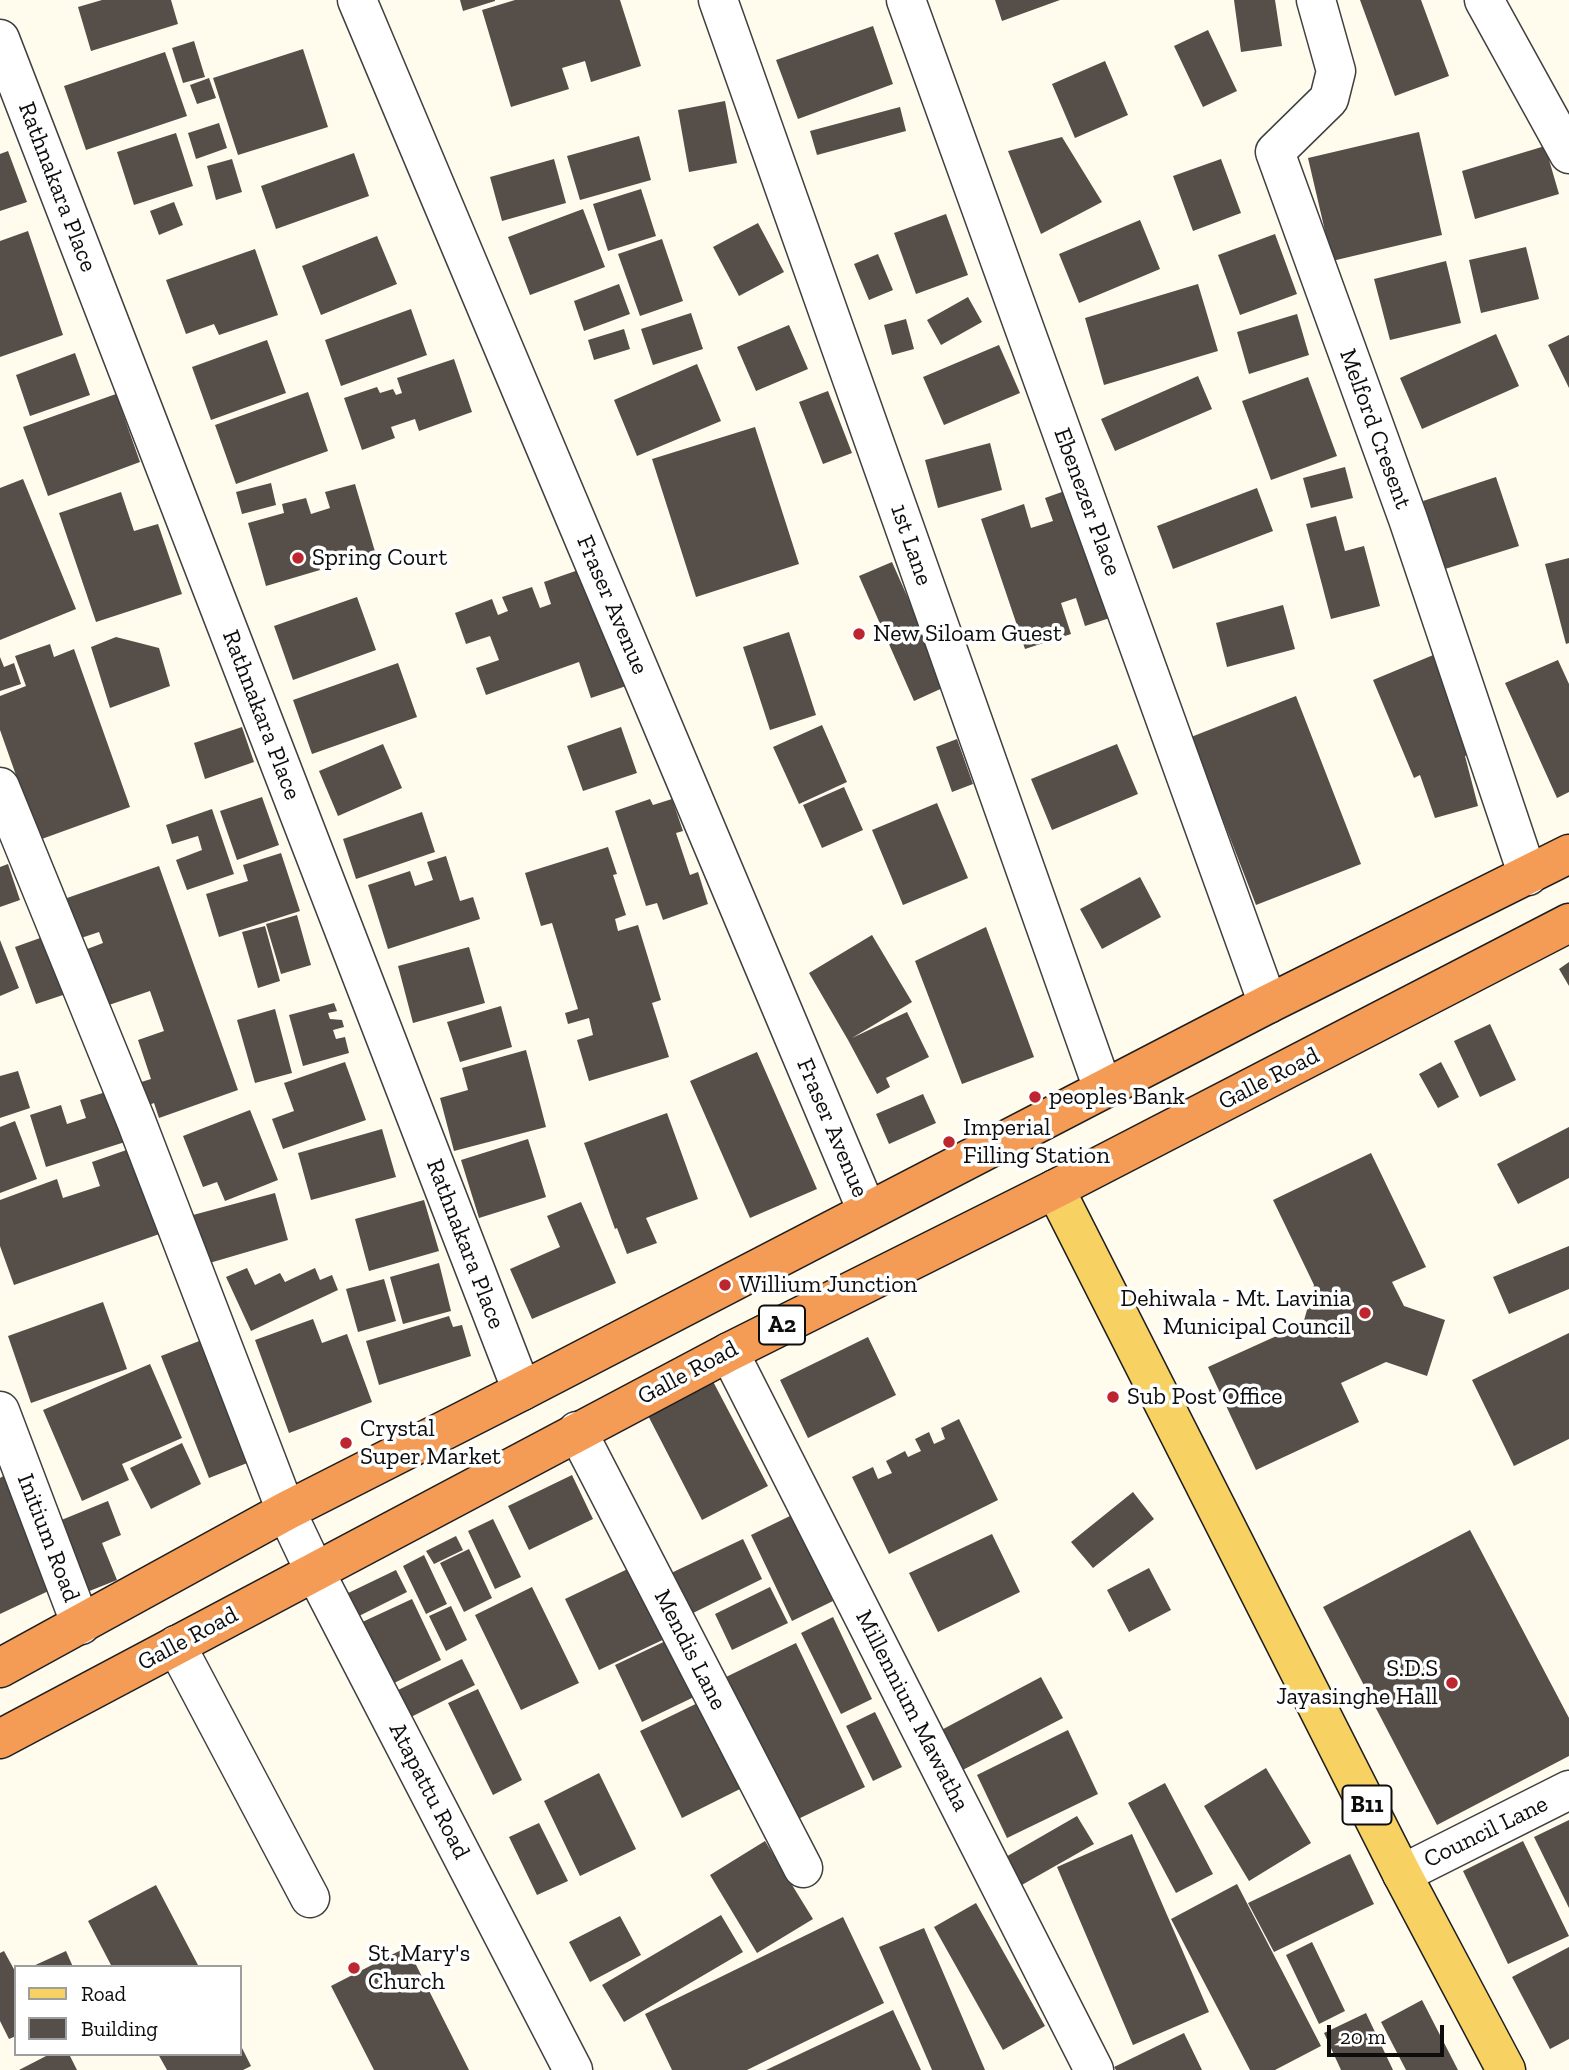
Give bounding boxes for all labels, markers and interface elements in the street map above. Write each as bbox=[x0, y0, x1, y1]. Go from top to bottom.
street label: Rathnakara Place bbox=[11, 98, 103, 276]
street label: Melford Cresent bbox=[1333, 345, 1417, 513]
street label: Ebenezer Place bbox=[1047, 424, 1127, 580]
street label: 1st Lane bbox=[884, 501, 938, 589]
street label: Fraser Avenue bbox=[570, 531, 654, 679]
place label: Spring Court bbox=[312, 544, 447, 572]
marker: Spring Court bbox=[290, 550, 306, 566]
place label: New Siloam Guest bbox=[873, 620, 1062, 648]
street label: Rathnakara Place bbox=[215, 626, 307, 804]
marker: New Siloam Guest bbox=[851, 626, 867, 642]
street label: Galle Road bbox=[1214, 1041, 1324, 1117]
street label: Fraser Avenue bbox=[790, 1054, 874, 1202]
place label: peoples Bank bbox=[1049, 1083, 1185, 1111]
marker: peoples Bank bbox=[1027, 1089, 1043, 1105]
place label: Imperial Filling Station bbox=[963, 1114, 1110, 1170]
marker: Imperial Filling Station bbox=[941, 1134, 957, 1150]
street label: Rathnakara Place bbox=[419, 1155, 511, 1333]
place label: Willium Junction bbox=[739, 1271, 917, 1299]
marker: Willium Junction bbox=[717, 1277, 733, 1293]
place label: Dehiwala - Mt. Lavinia Municipal Council bbox=[1120, 1285, 1351, 1341]
marker: Dehiwala - Mt. Lavinia Municipal Council bbox=[1357, 1305, 1373, 1321]
road number: A2 bbox=[759, 1306, 805, 1344]
street label: Galle Road bbox=[633, 1335, 743, 1411]
place label: Sub Post Office bbox=[1127, 1383, 1283, 1411]
marker: Sub Post Office bbox=[1105, 1389, 1121, 1405]
place label: Crystal Super Market bbox=[360, 1415, 501, 1471]
marker: Crystal Super Market bbox=[338, 1435, 354, 1451]
street label: Initium Road bbox=[10, 1470, 86, 1606]
street label: Mendis Lane bbox=[647, 1585, 733, 1715]
street label: Galle Road bbox=[133, 1601, 243, 1677]
street label: Millennium Mawatha bbox=[849, 1606, 975, 1816]
place label: S.D.S Jayasinghe Hall bbox=[1276, 1655, 1438, 1711]
marker: S.D.S Jayasinghe Hall bbox=[1444, 1675, 1460, 1691]
street label: Atapattu Road bbox=[382, 1718, 476, 1864]
road number: B11 bbox=[1342, 1786, 1392, 1824]
street label: Council Lane bbox=[1419, 1790, 1553, 1874]
place label: St. Mary's Church bbox=[368, 1940, 470, 1996]
marker: St. Mary's Church bbox=[346, 1960, 362, 1976]
legend bbox=[14, 1965, 242, 2056]
text: Road bbox=[81, 1981, 126, 2006]
scale bar bbox=[1331, 2010, 1448, 2054]
text: Building bbox=[81, 2016, 158, 2041]
text: 20 m bbox=[1340, 2024, 1386, 2049]

